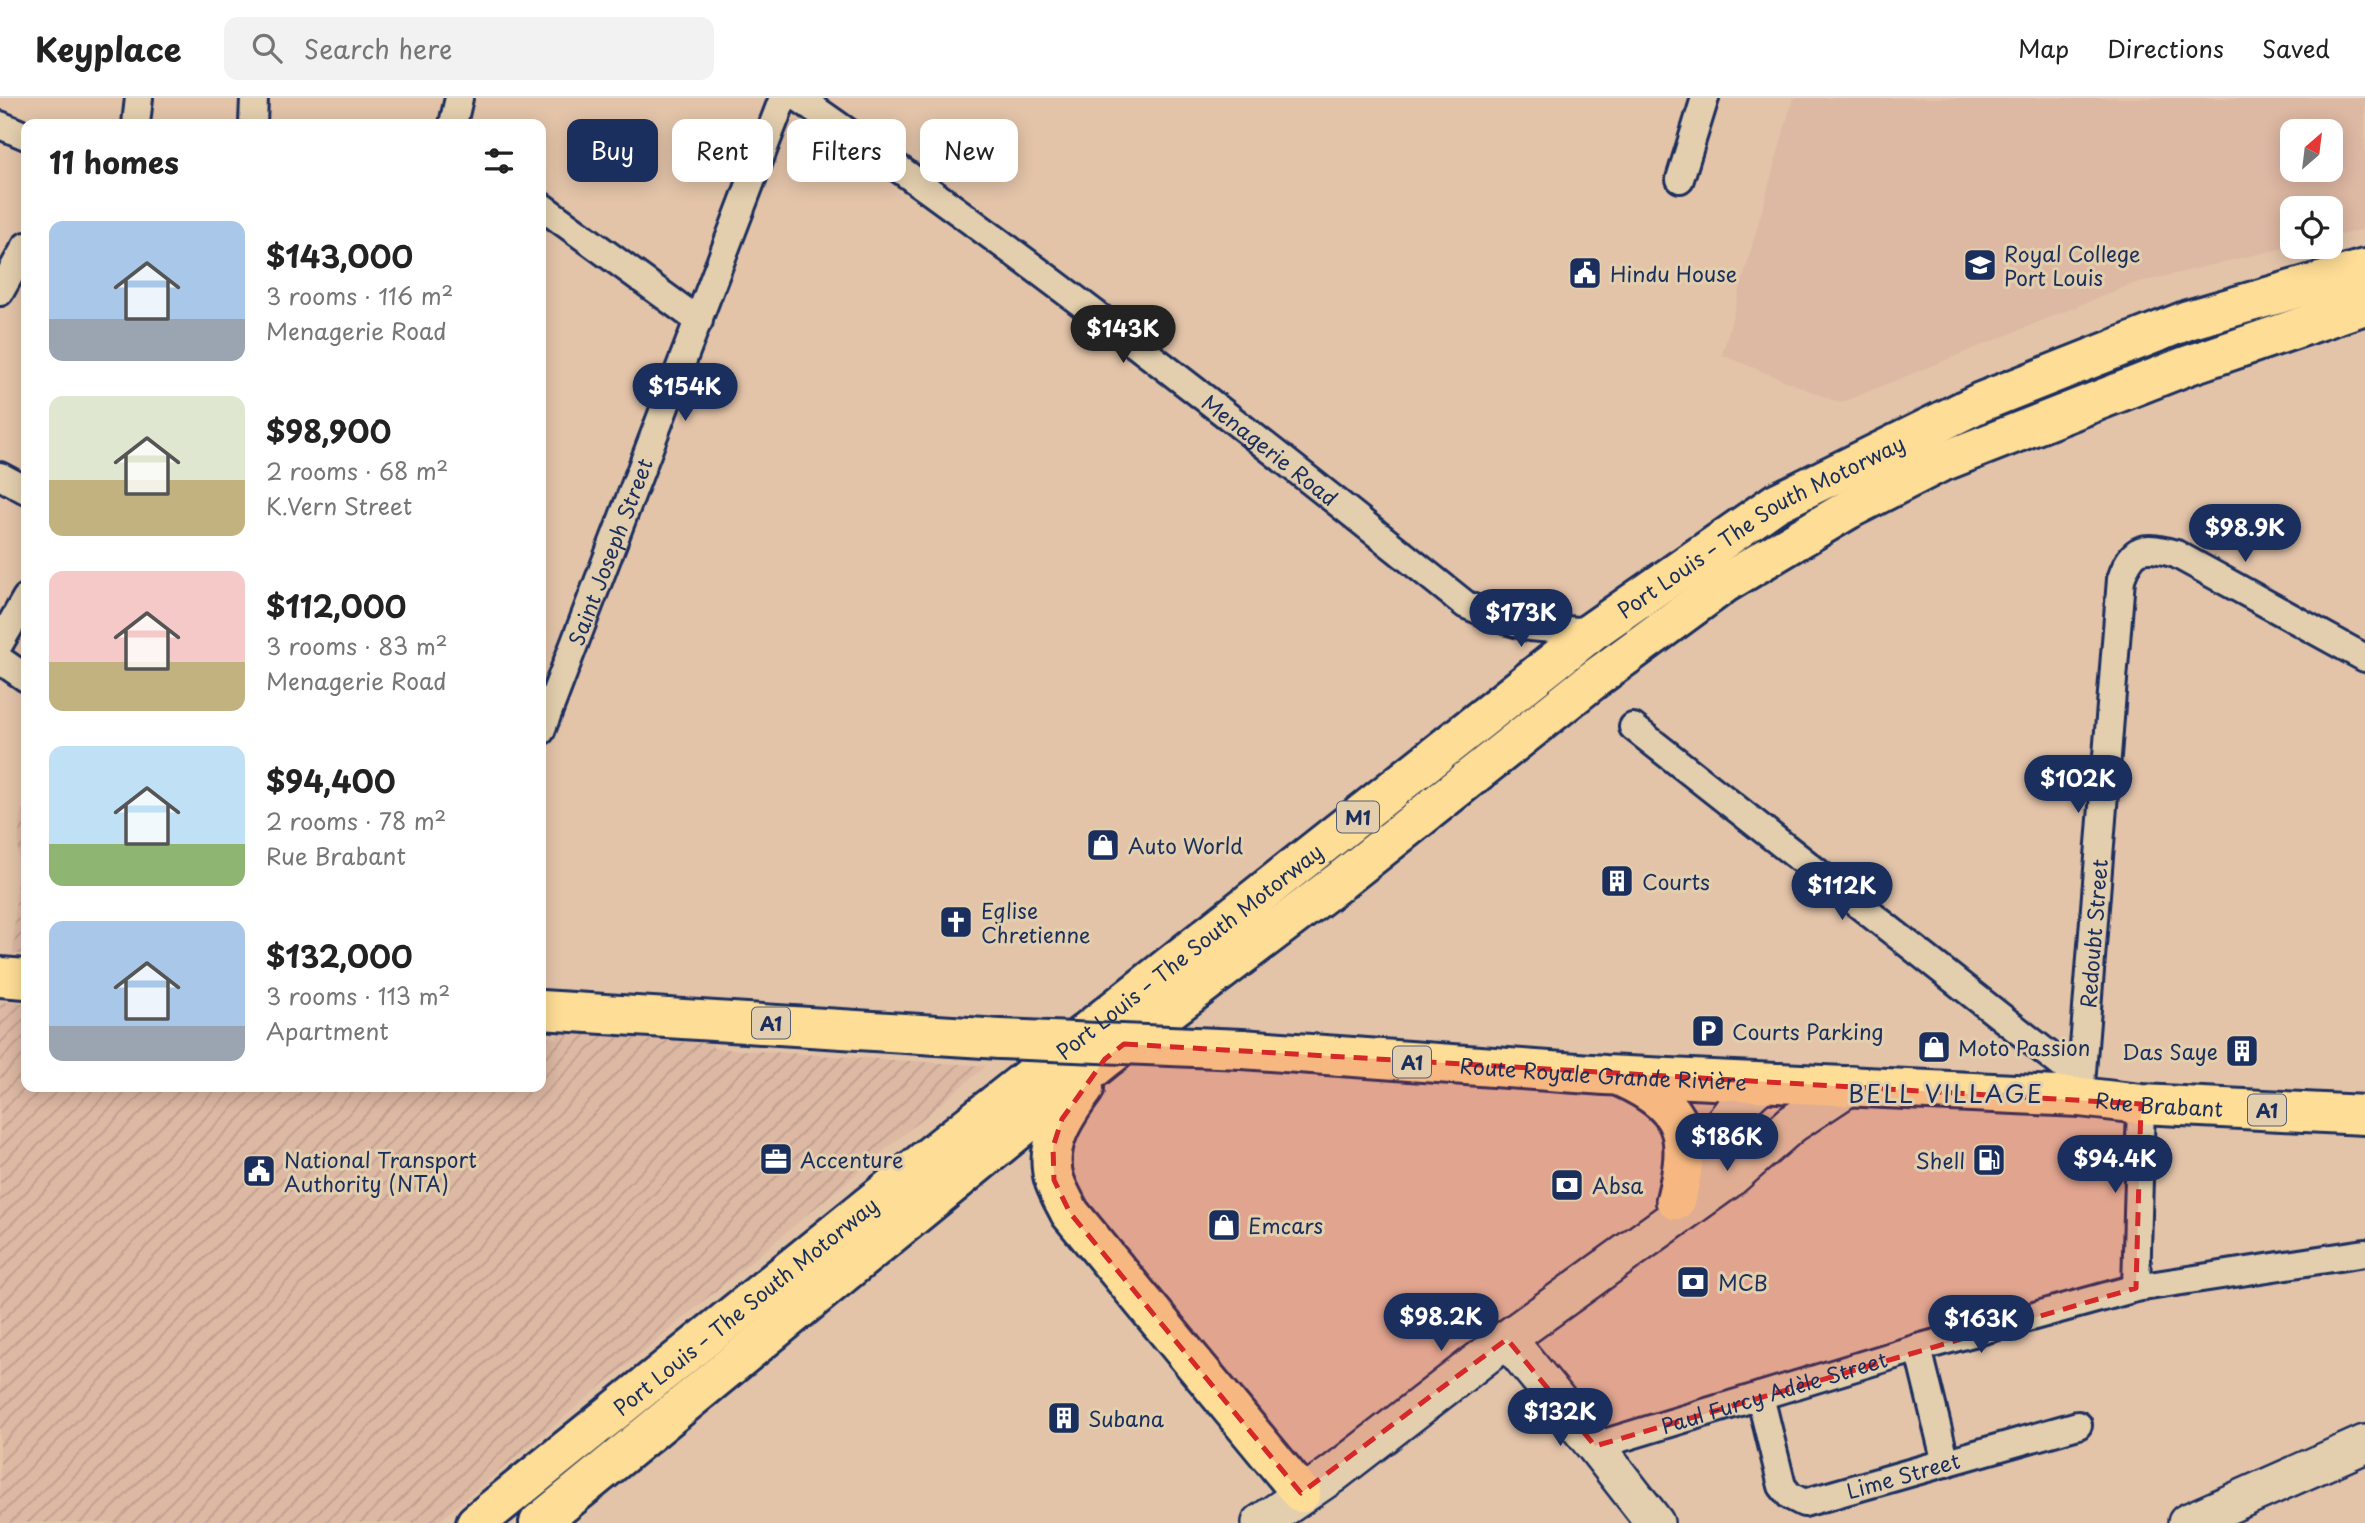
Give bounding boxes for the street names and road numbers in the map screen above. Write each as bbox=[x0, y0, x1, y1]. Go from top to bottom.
street label: Menagerie Road bbox=[1196, 386, 1345, 513]
street label: Port Louis – The South Motorway bbox=[1610, 426, 1910, 625]
street label: Saint Joseph Street bbox=[559, 453, 660, 650]
road number: M1 bbox=[1337, 802, 1379, 832]
street label: Port Louis – The South Motorway bbox=[1049, 835, 1329, 1067]
street label: Redoubt Street bbox=[2071, 858, 2115, 1009]
road number: A1 bbox=[752, 1007, 790, 1038]
road number: A1 bbox=[1393, 1046, 1431, 1078]
street label: Route Royale Grande Rivière bbox=[1458, 1049, 1748, 1098]
street label: Rue Brabant bbox=[2094, 1083, 2224, 1124]
road number: A1 bbox=[2248, 1094, 2286, 1126]
street label: Port Louis – The South Motorway bbox=[606, 1189, 884, 1422]
street label: Paul Furcy Adèle Street bbox=[1657, 1342, 1891, 1441]
street label: Lime Street bbox=[1843, 1443, 1963, 1506]

